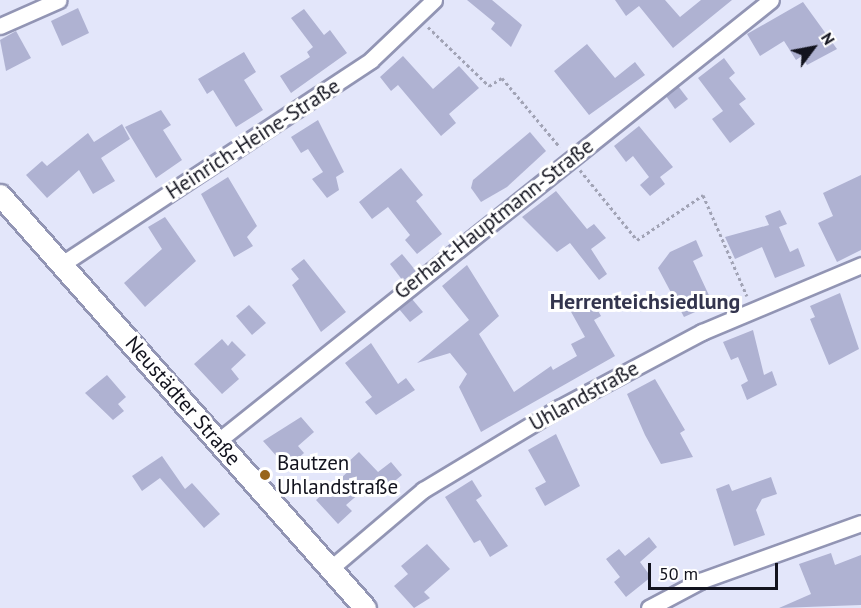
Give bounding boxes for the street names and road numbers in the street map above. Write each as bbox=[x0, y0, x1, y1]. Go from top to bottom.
street label: Heinrich-Heine-Straße bbox=[161, 73, 345, 205]
street label: Gerhart-Hauptmann-Straße bbox=[389, 133, 599, 305]
street label: Neustädter Straße bbox=[120, 331, 246, 471]
street label: Uhlandstraße bbox=[525, 356, 643, 436]

